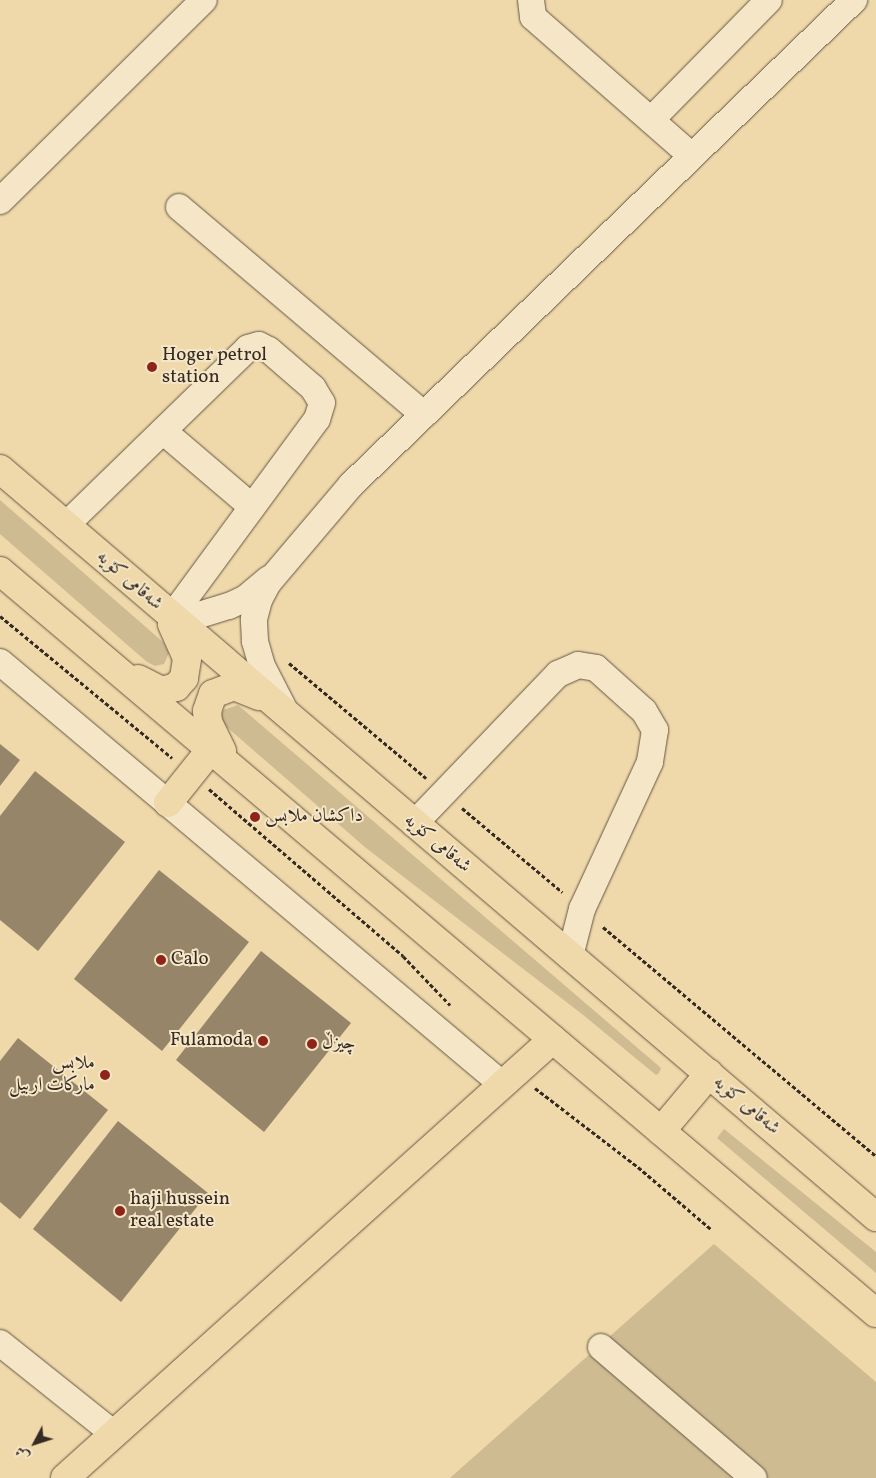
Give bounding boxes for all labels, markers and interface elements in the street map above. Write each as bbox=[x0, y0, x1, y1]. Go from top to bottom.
place label: Hoger petrol station bbox=[162, 345, 267, 389]
marker: Hoger petrol station bbox=[146, 361, 158, 373]
street label: شەقامی کۆیە bbox=[91, 546, 167, 616]
place label: داكشان ملابس bbox=[265, 806, 363, 828]
street label: شەقامی کۆیە bbox=[399, 809, 475, 879]
marker: داكشان ملابس bbox=[249, 811, 261, 823]
place label: Calo bbox=[171, 949, 209, 971]
marker: Calo bbox=[155, 954, 167, 966]
place label: Fulamoda bbox=[170, 1030, 253, 1052]
place label: چیزڵ bbox=[322, 1033, 355, 1055]
marker: Fulamoda bbox=[257, 1035, 269, 1047]
marker: چیزڵ bbox=[306, 1038, 318, 1050]
place label: ملابس ماركات اربيل bbox=[9, 1053, 95, 1097]
marker: ملابس ماركات اربيل bbox=[99, 1069, 111, 1081]
street label: شەقامی کۆیە bbox=[708, 1071, 784, 1141]
place label: haji hussein real estate bbox=[130, 1189, 230, 1233]
marker: haji hussein real estate bbox=[114, 1205, 126, 1217]
north arrow bbox=[10, 1418, 60, 1468]
text: ش bbox=[11, 1442, 35, 1464]

